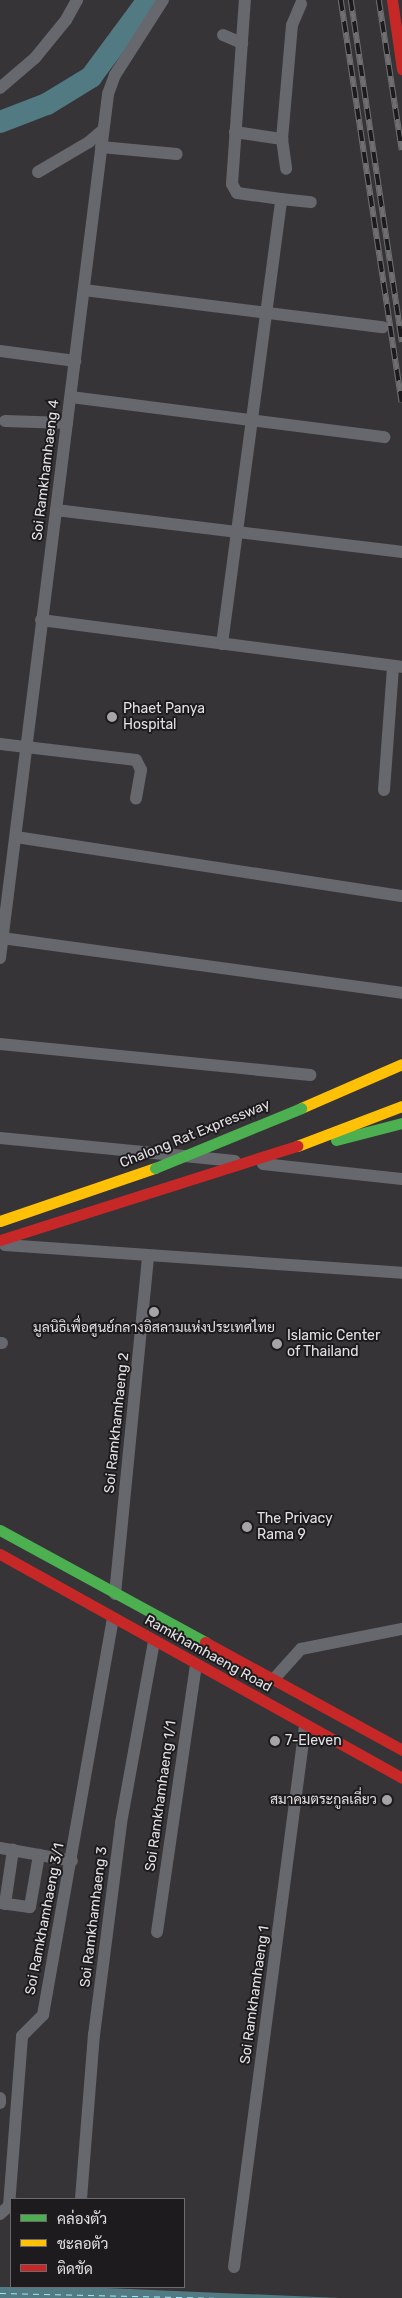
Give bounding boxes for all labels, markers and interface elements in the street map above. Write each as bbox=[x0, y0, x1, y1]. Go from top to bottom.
street label: Soi Ramkhamhaeng 4 bbox=[29, 399, 63, 541]
place label: Phaet Panya Hospital bbox=[123, 701, 205, 734]
marker: Phaet Panya Hospital bbox=[105, 710, 119, 724]
street label: Chalong Rat Expressway bbox=[117, 1096, 273, 1172]
marker: มูลนิธิเพื่อศูนย์กลางอิสลามแห่งประเทศไทย bbox=[148, 1306, 160, 1318]
place label: มูลนิธิเพื่อศูนย์กลางอิสลามแห่งประเทศไทย bbox=[33, 1320, 275, 1336]
place label: Islamic Center of Thailand bbox=[287, 1328, 380, 1360]
marker: Islamic Center of Thailand bbox=[271, 1338, 283, 1350]
street label: Soi Ramkhamhaeng 2 bbox=[101, 1352, 133, 1494]
place label: The Privacy Rama 9 bbox=[257, 1511, 333, 1544]
marker: The Privacy Rama 9 bbox=[241, 1521, 253, 1533]
street label: Ramkhamhaeng Road bbox=[141, 1612, 275, 1696]
street label: Soi Ramkhamhaeng 1/1 bbox=[142, 1720, 180, 1872]
place label: 7-Eleven bbox=[285, 1733, 342, 1749]
marker: 7-Eleven bbox=[269, 1735, 281, 1747]
place label: สมาคมตระกูลเลี่ยว bbox=[270, 1792, 377, 1808]
marker: สมาคมตระกูลเลี่ยว bbox=[381, 1794, 393, 1806]
street label: Soi Ramkhamhaeng 3/1 bbox=[22, 1842, 68, 1996]
street label: Soi Ramkhamhaeng 3 bbox=[77, 1846, 111, 1988]
street label: Soi Ramkhamhaeng 1 bbox=[237, 1925, 273, 2065]
legend bbox=[10, 2198, 185, 2288]
text: คล่องตัว bbox=[57, 2210, 107, 2228]
text: ชะลอตัว bbox=[57, 2235, 108, 2253]
text: ติดขัด bbox=[57, 2260, 93, 2278]

